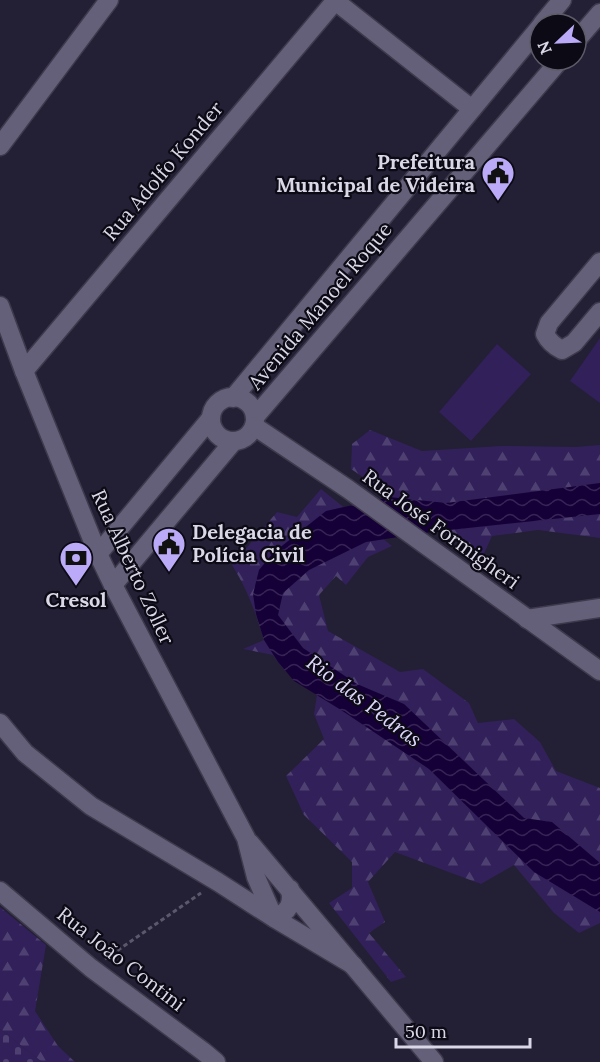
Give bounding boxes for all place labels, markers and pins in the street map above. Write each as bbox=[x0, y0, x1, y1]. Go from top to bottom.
place label: Prefeitura Municipal de Videira bbox=[276, 149, 476, 197]
public building icon: Prefeitura Municipal de Videira bbox=[480, 155, 516, 202]
place label: Delegacia de Polícia Civil bbox=[192, 519, 312, 567]
public building icon: Delegacia de Polícia Civil bbox=[151, 526, 187, 573]
bank icon: Cresol bbox=[58, 540, 94, 587]
place label: Cresol bbox=[45, 587, 107, 612]

